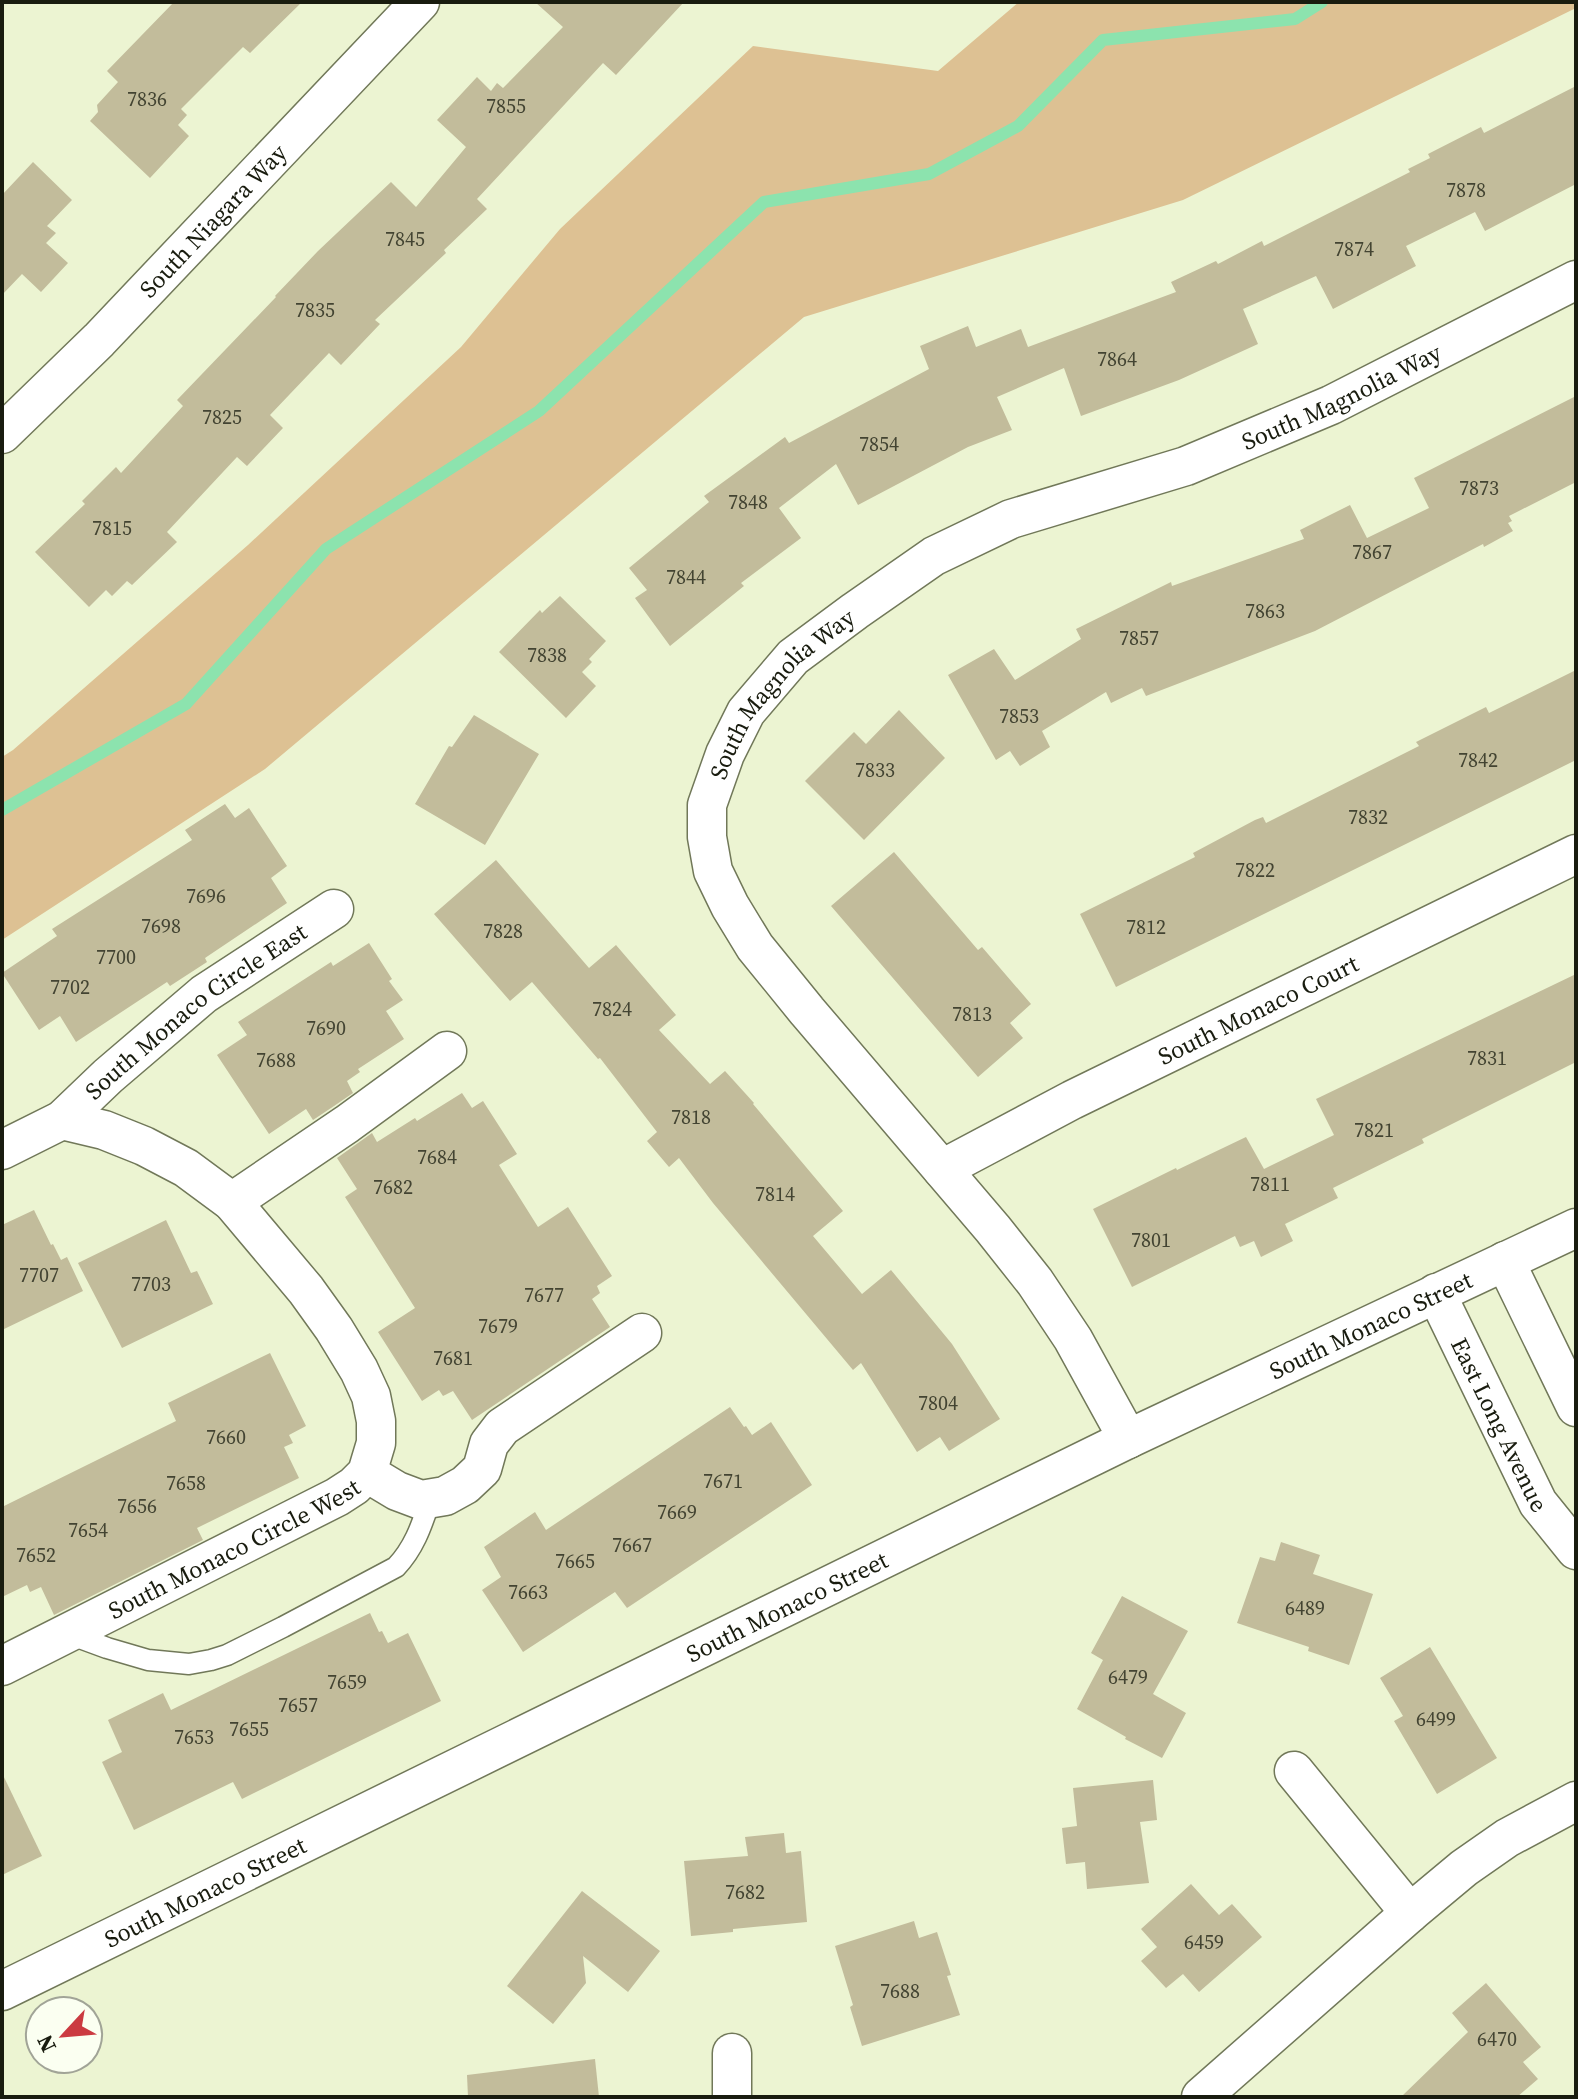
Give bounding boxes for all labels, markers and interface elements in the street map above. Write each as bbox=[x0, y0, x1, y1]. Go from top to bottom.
house number: 7836 bbox=[127, 85, 167, 113]
house number: 7855 bbox=[486, 92, 526, 120]
street label: South Niagara Way bbox=[132, 136, 294, 305]
house number: 7878 bbox=[1446, 176, 1486, 204]
house number: 7845 bbox=[385, 225, 425, 253]
house number: 7874 bbox=[1334, 235, 1374, 263]
house number: 7835 bbox=[295, 296, 335, 324]
street label: South Magnolia Way bbox=[1236, 335, 1447, 457]
house number: 7864 bbox=[1097, 345, 1137, 373]
house number: 7825 bbox=[202, 403, 242, 431]
house number: 7854 bbox=[859, 430, 899, 458]
house number: 7873 bbox=[1459, 474, 1499, 502]
house number: 7848 bbox=[728, 488, 768, 516]
house number: 7815 bbox=[92, 514, 132, 542]
house number: 7867 bbox=[1352, 538, 1392, 566]
house number: 7844 bbox=[666, 563, 706, 591]
house number: 7863 bbox=[1245, 597, 1285, 625]
street label: South Magnolia Way bbox=[701, 600, 862, 783]
house number: 7857 bbox=[1119, 624, 1159, 652]
house number: 7838 bbox=[527, 641, 567, 669]
house number: 7853 bbox=[999, 702, 1039, 730]
house number: 7842 bbox=[1458, 746, 1498, 774]
house number: 7833 bbox=[855, 756, 895, 784]
house number: 7832 bbox=[1348, 803, 1388, 831]
house number: 7822 bbox=[1235, 856, 1275, 884]
house number: 7696 bbox=[186, 882, 226, 910]
house number: 7698 bbox=[141, 912, 181, 940]
house number: 7812 bbox=[1126, 913, 1166, 941]
street label: South Monaco Circle East bbox=[77, 915, 313, 1107]
house number: 7828 bbox=[483, 917, 523, 945]
house number: 7700 bbox=[96, 943, 136, 971]
street label: South Monaco Court bbox=[1152, 946, 1364, 1072]
house number: 7702 bbox=[50, 973, 90, 1001]
house number: 7824 bbox=[592, 995, 632, 1023]
house number: 7813 bbox=[952, 1000, 992, 1028]
house number: 7690 bbox=[306, 1014, 346, 1042]
house number: 7831 bbox=[1467, 1044, 1507, 1072]
house number: 7688 bbox=[256, 1046, 296, 1074]
house number: 7818 bbox=[671, 1103, 711, 1131]
house number: 7821 bbox=[1354, 1116, 1394, 1144]
house number: 7684 bbox=[417, 1143, 457, 1171]
house number: 7811 bbox=[1250, 1170, 1290, 1198]
house number: 7682 bbox=[373, 1173, 413, 1201]
house number: 7814 bbox=[755, 1180, 795, 1208]
house number: 7801 bbox=[1131, 1226, 1171, 1254]
house number: 7707 bbox=[19, 1261, 59, 1289]
street label: South Monaco Street bbox=[1264, 1263, 1478, 1387]
house number: 7703 bbox=[131, 1270, 171, 1298]
house number: 7677 bbox=[524, 1281, 564, 1309]
house number: 7679 bbox=[478, 1312, 518, 1340]
street label: East Long Avenue bbox=[1444, 1332, 1555, 1519]
house number: 7681 bbox=[433, 1344, 473, 1372]
house number: 7804 bbox=[918, 1389, 958, 1417]
house number: 7660 bbox=[206, 1423, 246, 1451]
house number: 7671 bbox=[703, 1467, 743, 1495]
house number: 7658 bbox=[166, 1469, 206, 1497]
street label: South Monaco Circle West bbox=[102, 1470, 366, 1626]
house number: 7656 bbox=[117, 1492, 157, 1520]
house number: 7669 bbox=[657, 1498, 697, 1526]
house number: 7654 bbox=[68, 1516, 108, 1544]
house number: 7667 bbox=[612, 1531, 652, 1559]
house number: 7652 bbox=[16, 1541, 56, 1569]
street label: South Monaco Street bbox=[680, 1543, 893, 1670]
house number: 7665 bbox=[555, 1547, 595, 1575]
house number: 7663 bbox=[508, 1578, 548, 1606]
house number: 6489 bbox=[1285, 1594, 1325, 1622]
house number: 6479 bbox=[1108, 1663, 1148, 1691]
house number: 7659 bbox=[327, 1668, 367, 1696]
house number: 7657 bbox=[278, 1691, 318, 1719]
house number: 6499 bbox=[1416, 1705, 1456, 1733]
house number: 7655 bbox=[229, 1715, 269, 1743]
house number: 7653 bbox=[174, 1723, 214, 1751]
street label: South Monaco Street bbox=[99, 1828, 311, 1955]
house number: 7682 bbox=[725, 1878, 765, 1906]
house number: 6459 bbox=[1184, 1928, 1224, 1956]
house number: 7688 bbox=[880, 1977, 920, 2005]
north arrow bbox=[24, 1995, 104, 2075]
house number: 6470 bbox=[1477, 2025, 1517, 2053]
text: N bbox=[29, 2030, 63, 2058]

